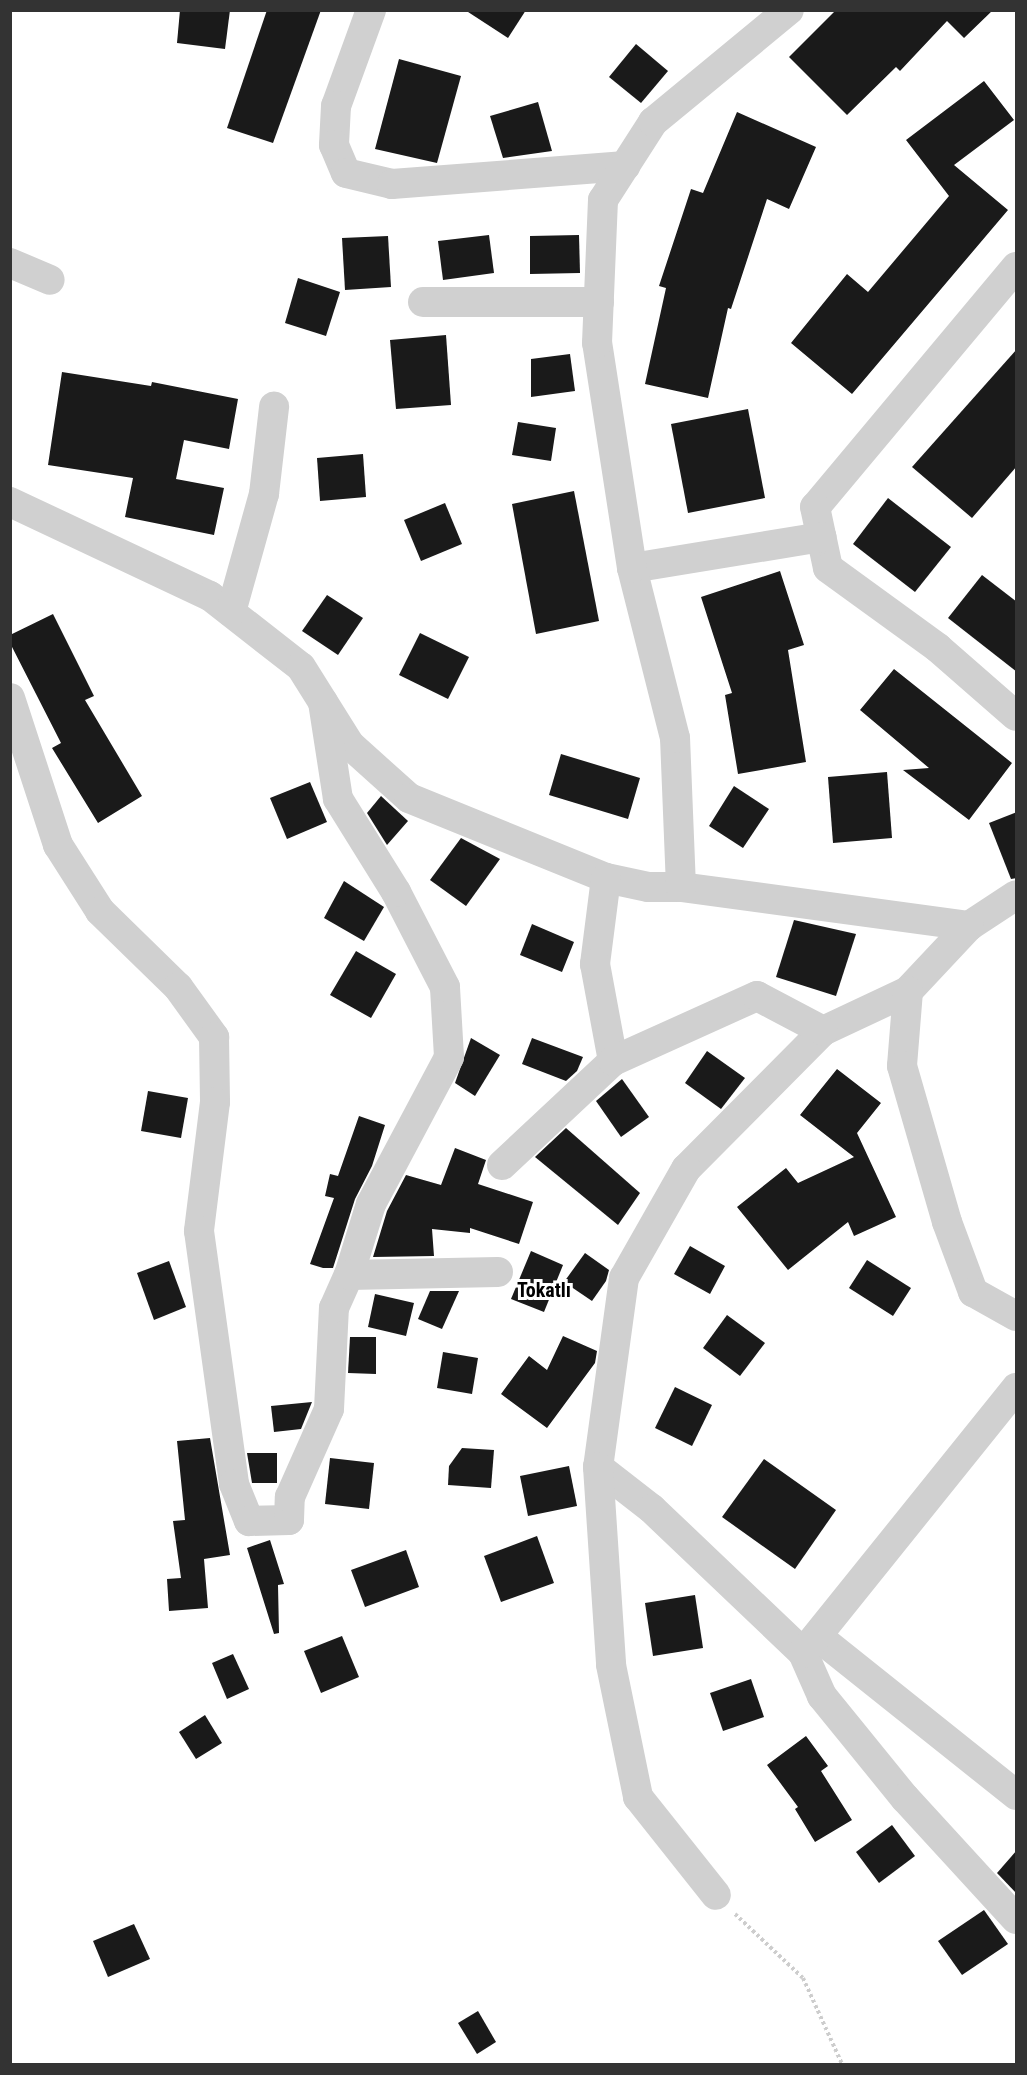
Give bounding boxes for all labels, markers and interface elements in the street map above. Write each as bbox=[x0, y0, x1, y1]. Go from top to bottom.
district label: Tokatlı bbox=[517, 1278, 571, 1302]

